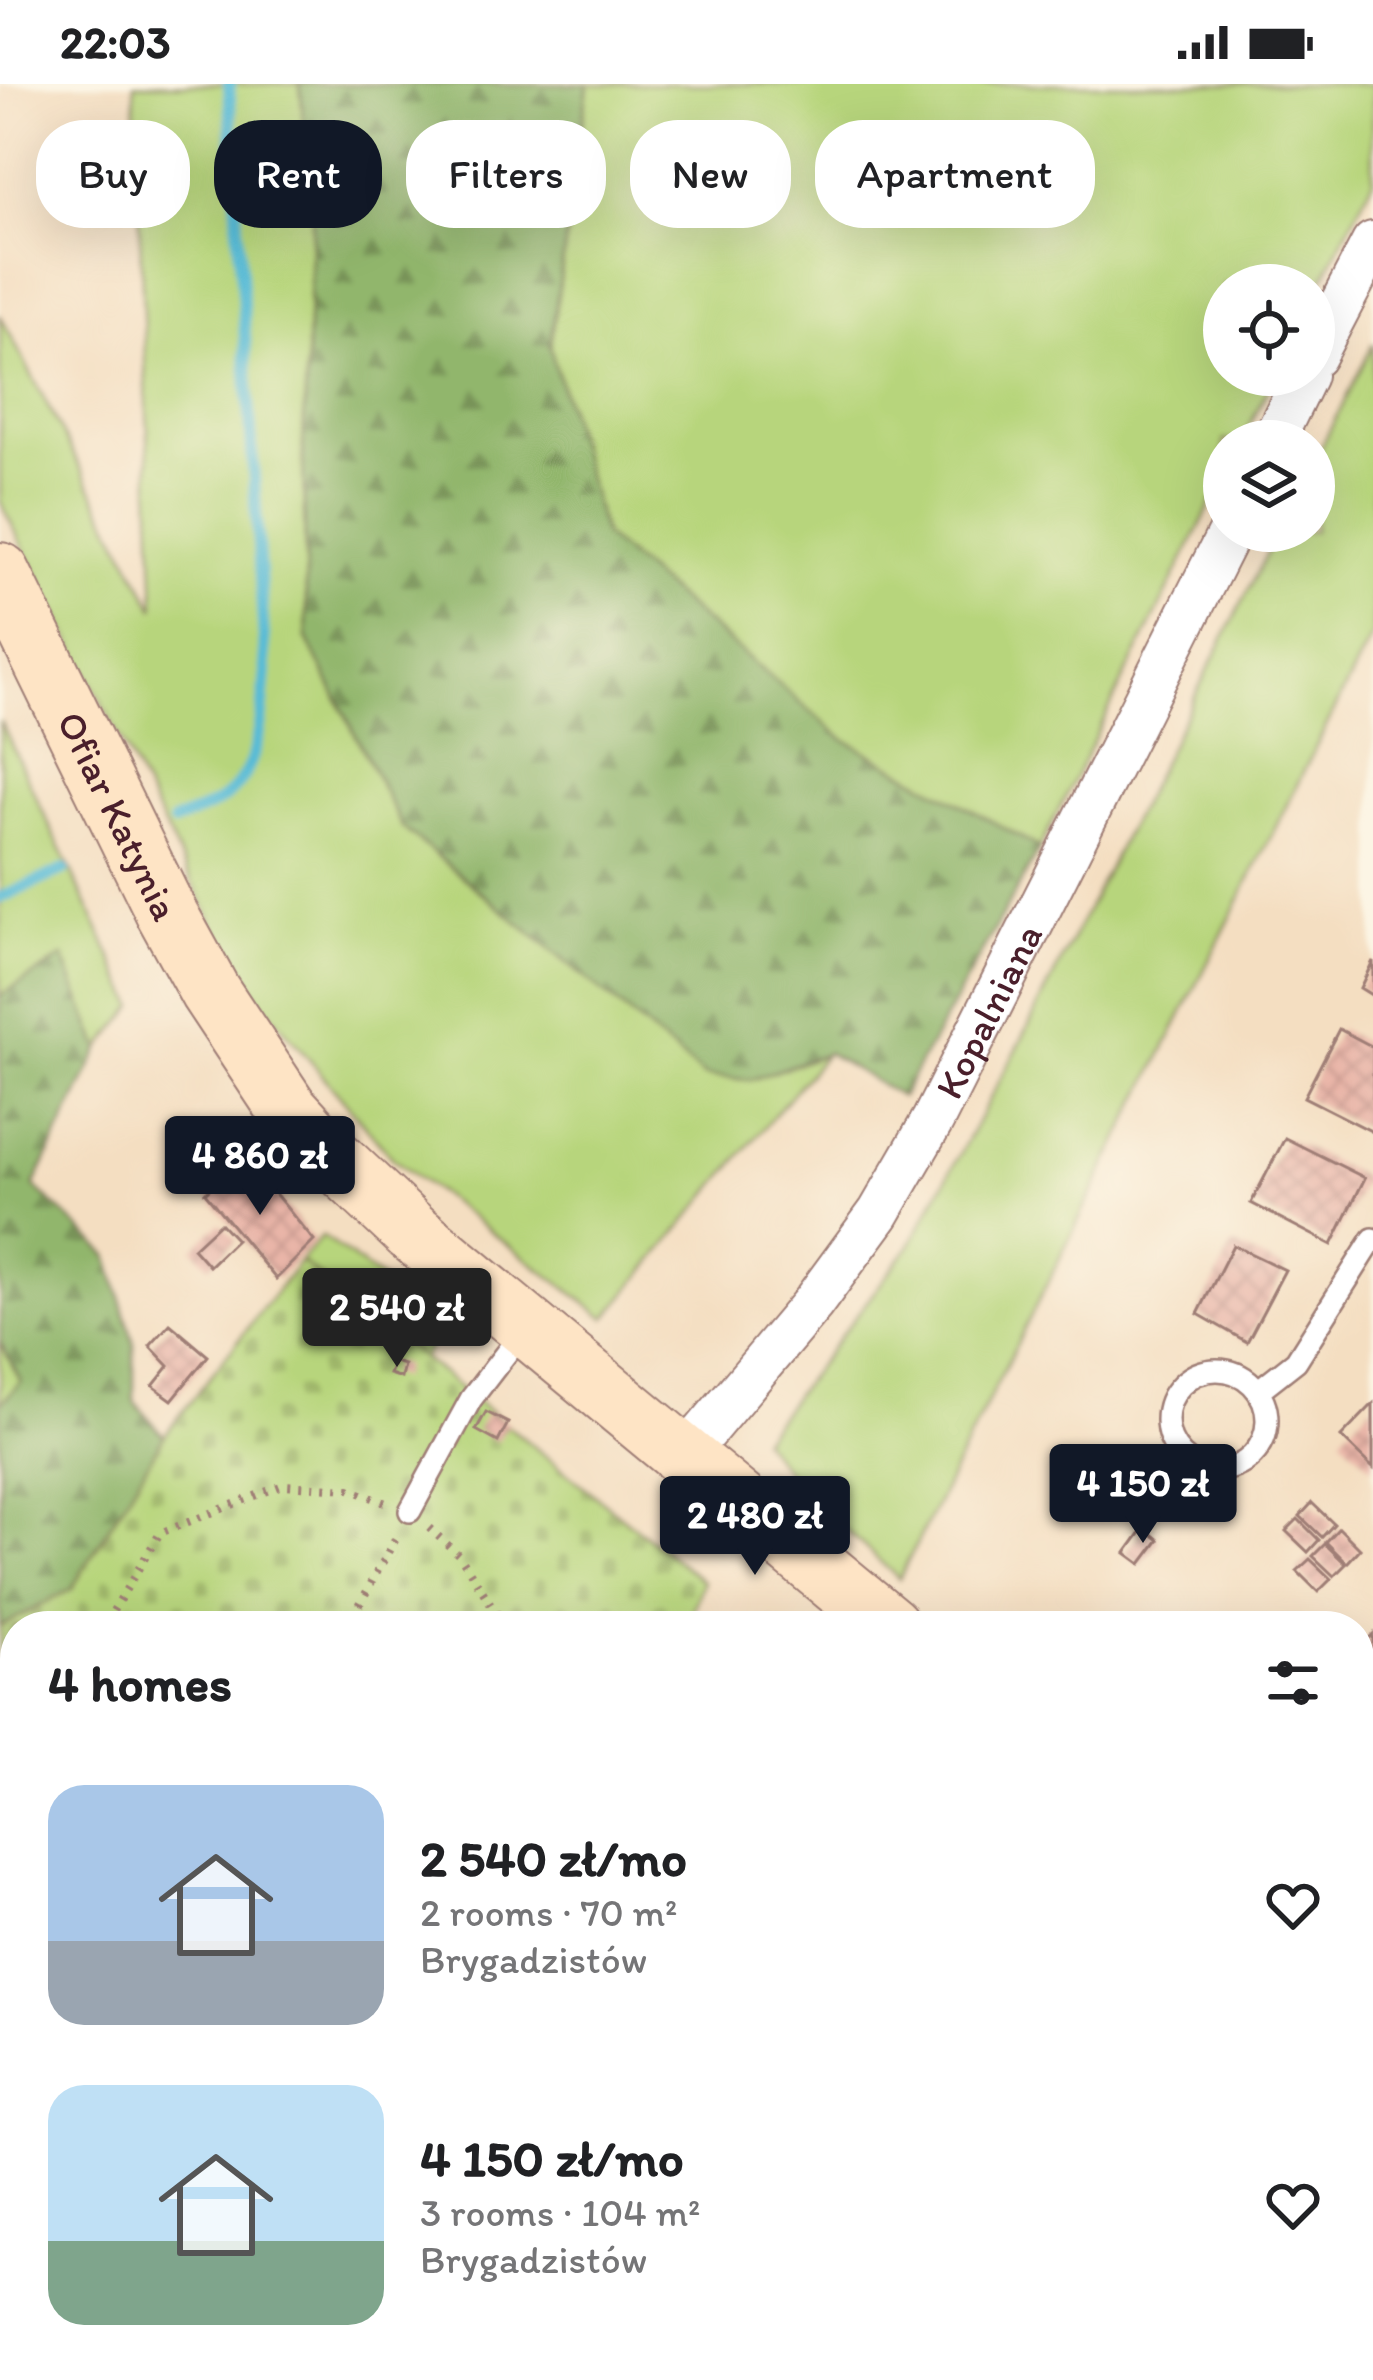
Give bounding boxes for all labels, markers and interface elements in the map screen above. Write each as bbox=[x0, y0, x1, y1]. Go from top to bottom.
text: 22:03 bbox=[60, 15, 171, 69]
chip: Buy bbox=[36, 120, 190, 228]
chip: Rent bbox=[214, 120, 382, 228]
chip: Filters bbox=[406, 120, 606, 228]
chip: New bbox=[630, 120, 791, 228]
chip: Apartment bbox=[815, 120, 1095, 228]
map controls bbox=[1203, 264, 1335, 552]
button: locate bbox=[1203, 264, 1335, 396]
button: layers bbox=[1203, 420, 1335, 552]
street label: Ofiar Katynia bbox=[47, 703, 189, 928]
street label: Kopalniana bbox=[925, 916, 1052, 1106]
pin: 4 860 zł bbox=[136, 1116, 384, 1218]
text: 4 860 zł bbox=[192, 1131, 328, 1178]
pin: 2 540 zł bbox=[273, 1268, 521, 1370]
text: 2 540 zł bbox=[329, 1283, 465, 1330]
pin: 4 150 zł bbox=[1019, 1444, 1267, 1546]
text: 4 150 zł bbox=[1077, 1459, 1209, 1506]
pin: 2 480 zł bbox=[631, 1476, 879, 1578]
text: 2 480 zł bbox=[687, 1491, 823, 1538]
icon: filters bbox=[1260, 1650, 1326, 1716]
text: 4 homes bbox=[48, 1653, 232, 1714]
text: 2 540 zł/mo bbox=[420, 1828, 687, 1889]
icon: home bbox=[144, 1833, 288, 1977]
icon: heart bbox=[1260, 1872, 1326, 1938]
text: 2 rooms · 70 m² bbox=[420, 1889, 678, 1936]
text: Brygadzistów bbox=[420, 1936, 647, 1983]
text: 4 150 zł/mo bbox=[420, 2128, 684, 2189]
icon: home bbox=[144, 2133, 288, 2277]
icon: heart bbox=[1260, 2172, 1326, 2238]
text: 3 rooms · 104 m² bbox=[420, 2189, 700, 2236]
text: Brygadzistów bbox=[420, 2236, 647, 2283]

